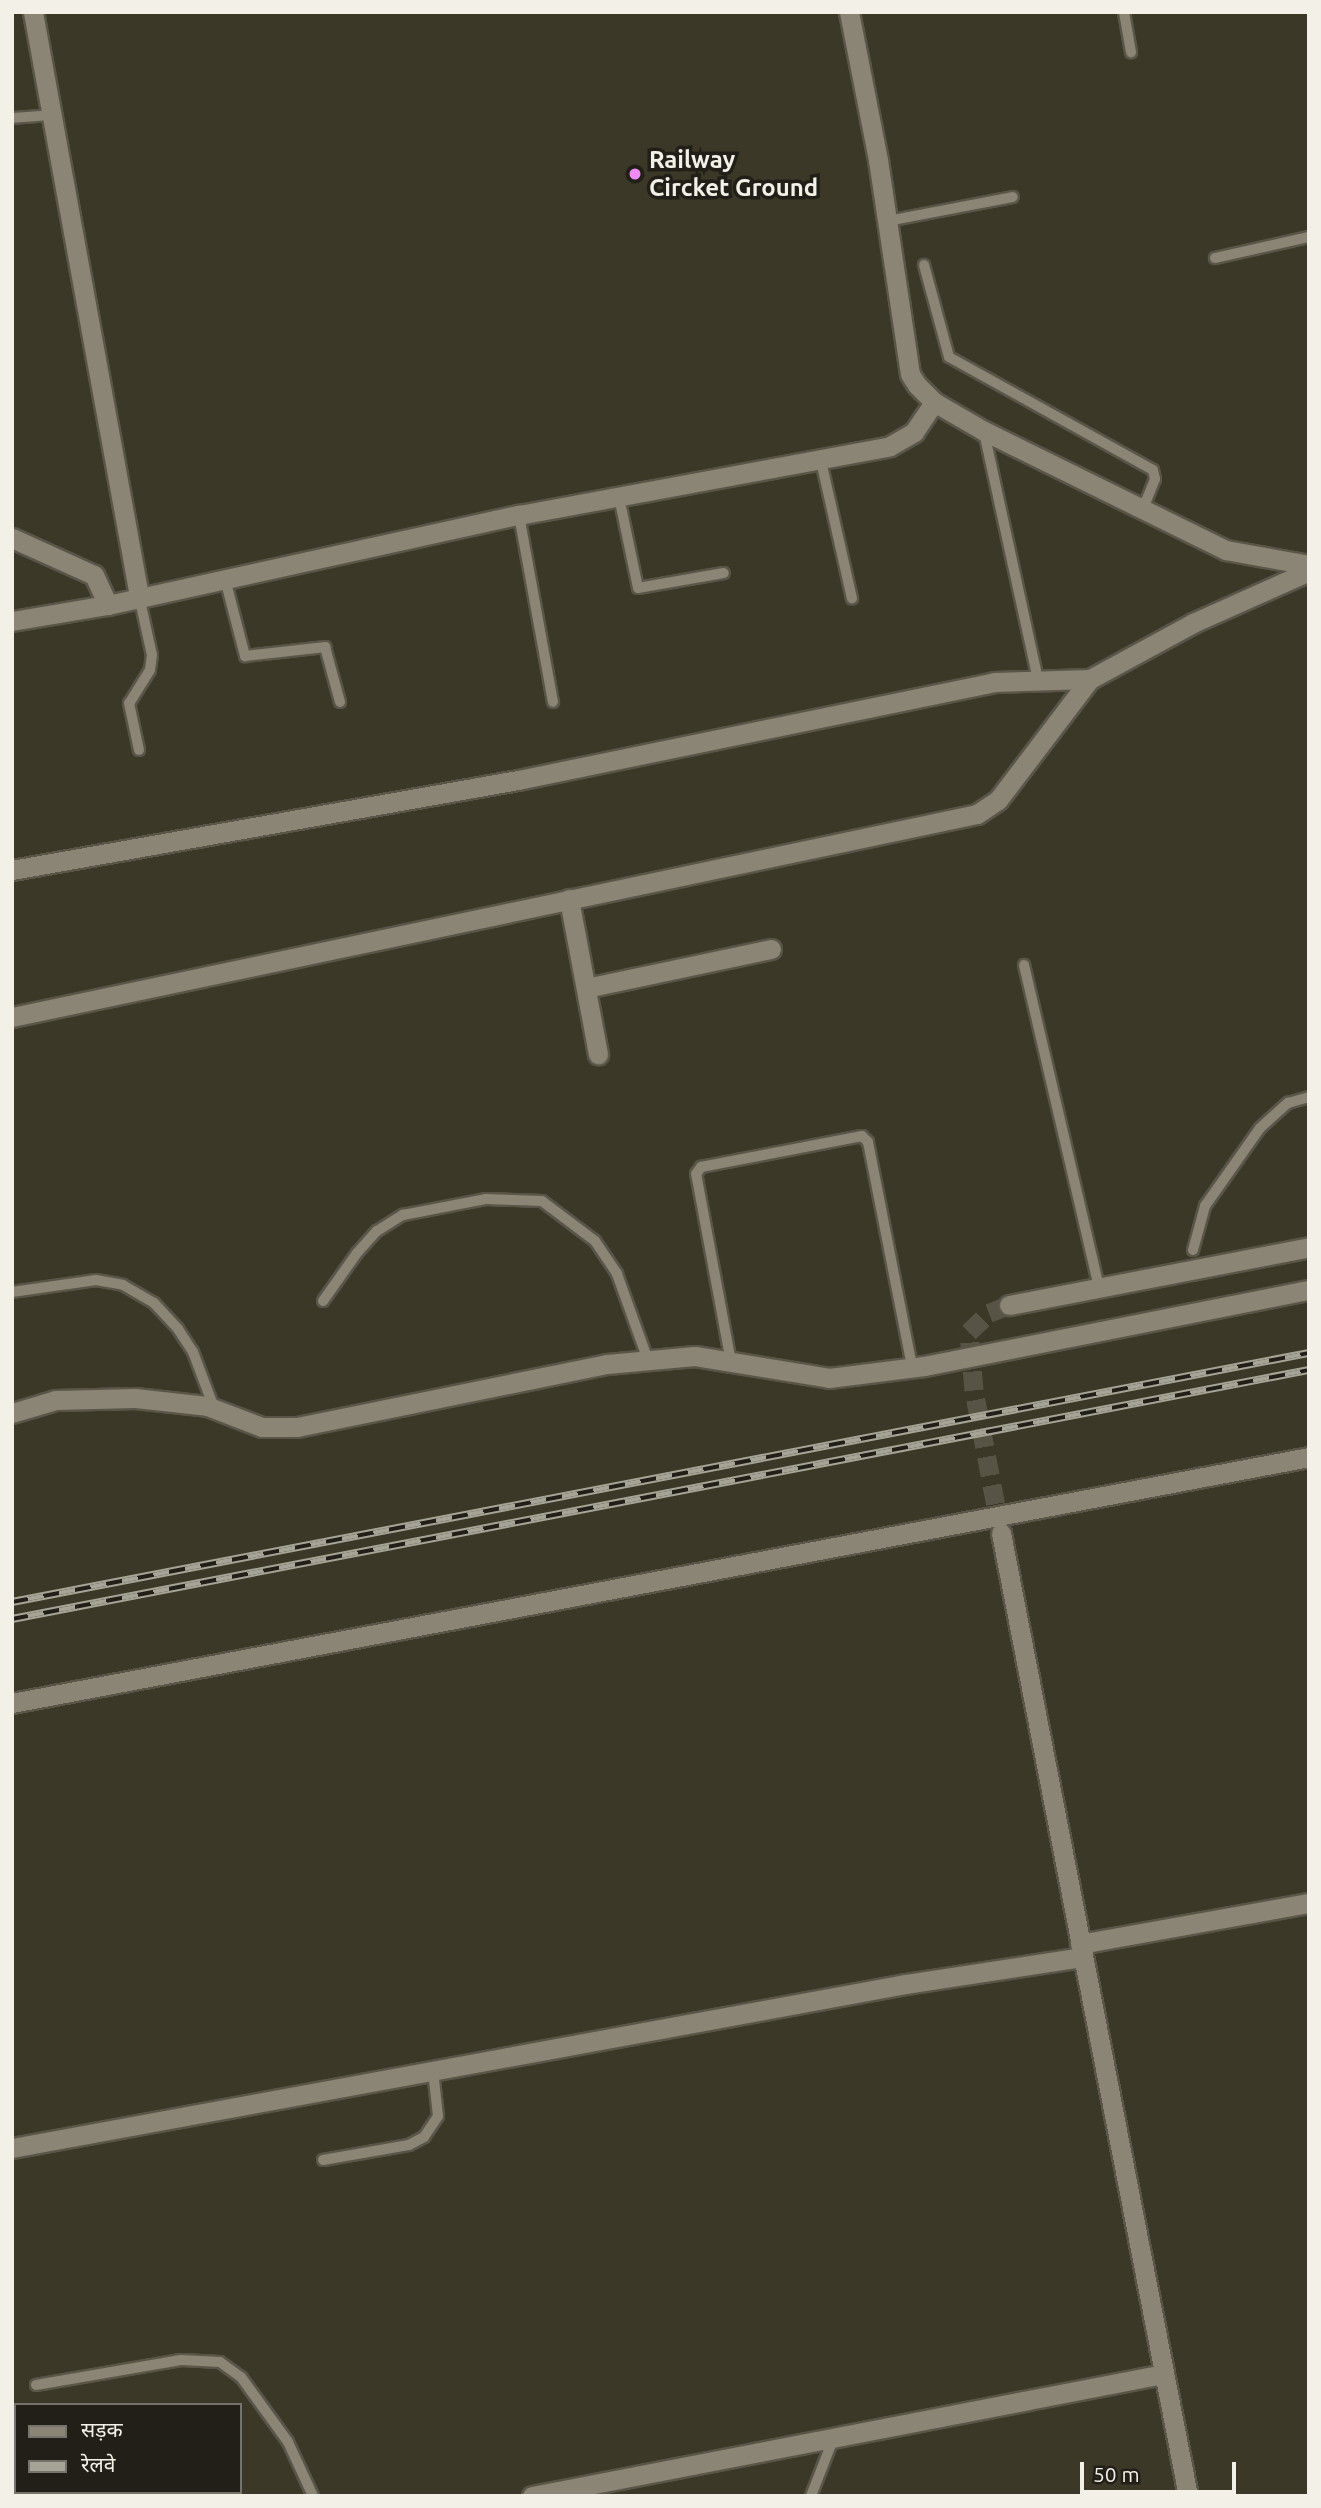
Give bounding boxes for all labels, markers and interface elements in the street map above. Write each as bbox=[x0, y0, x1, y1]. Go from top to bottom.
place label: Railway Circket Ground bbox=[649, 146, 818, 202]
marker: Railway Circket Ground bbox=[627, 166, 643, 182]
legend bbox=[14, 2403, 242, 2494]
text: सड़क bbox=[81, 2417, 123, 2441]
scale bar bbox=[1083, 2448, 1239, 2492]
text: रेलवे bbox=[81, 2452, 116, 2476]
text: 50 m bbox=[1093, 2462, 1140, 2486]

